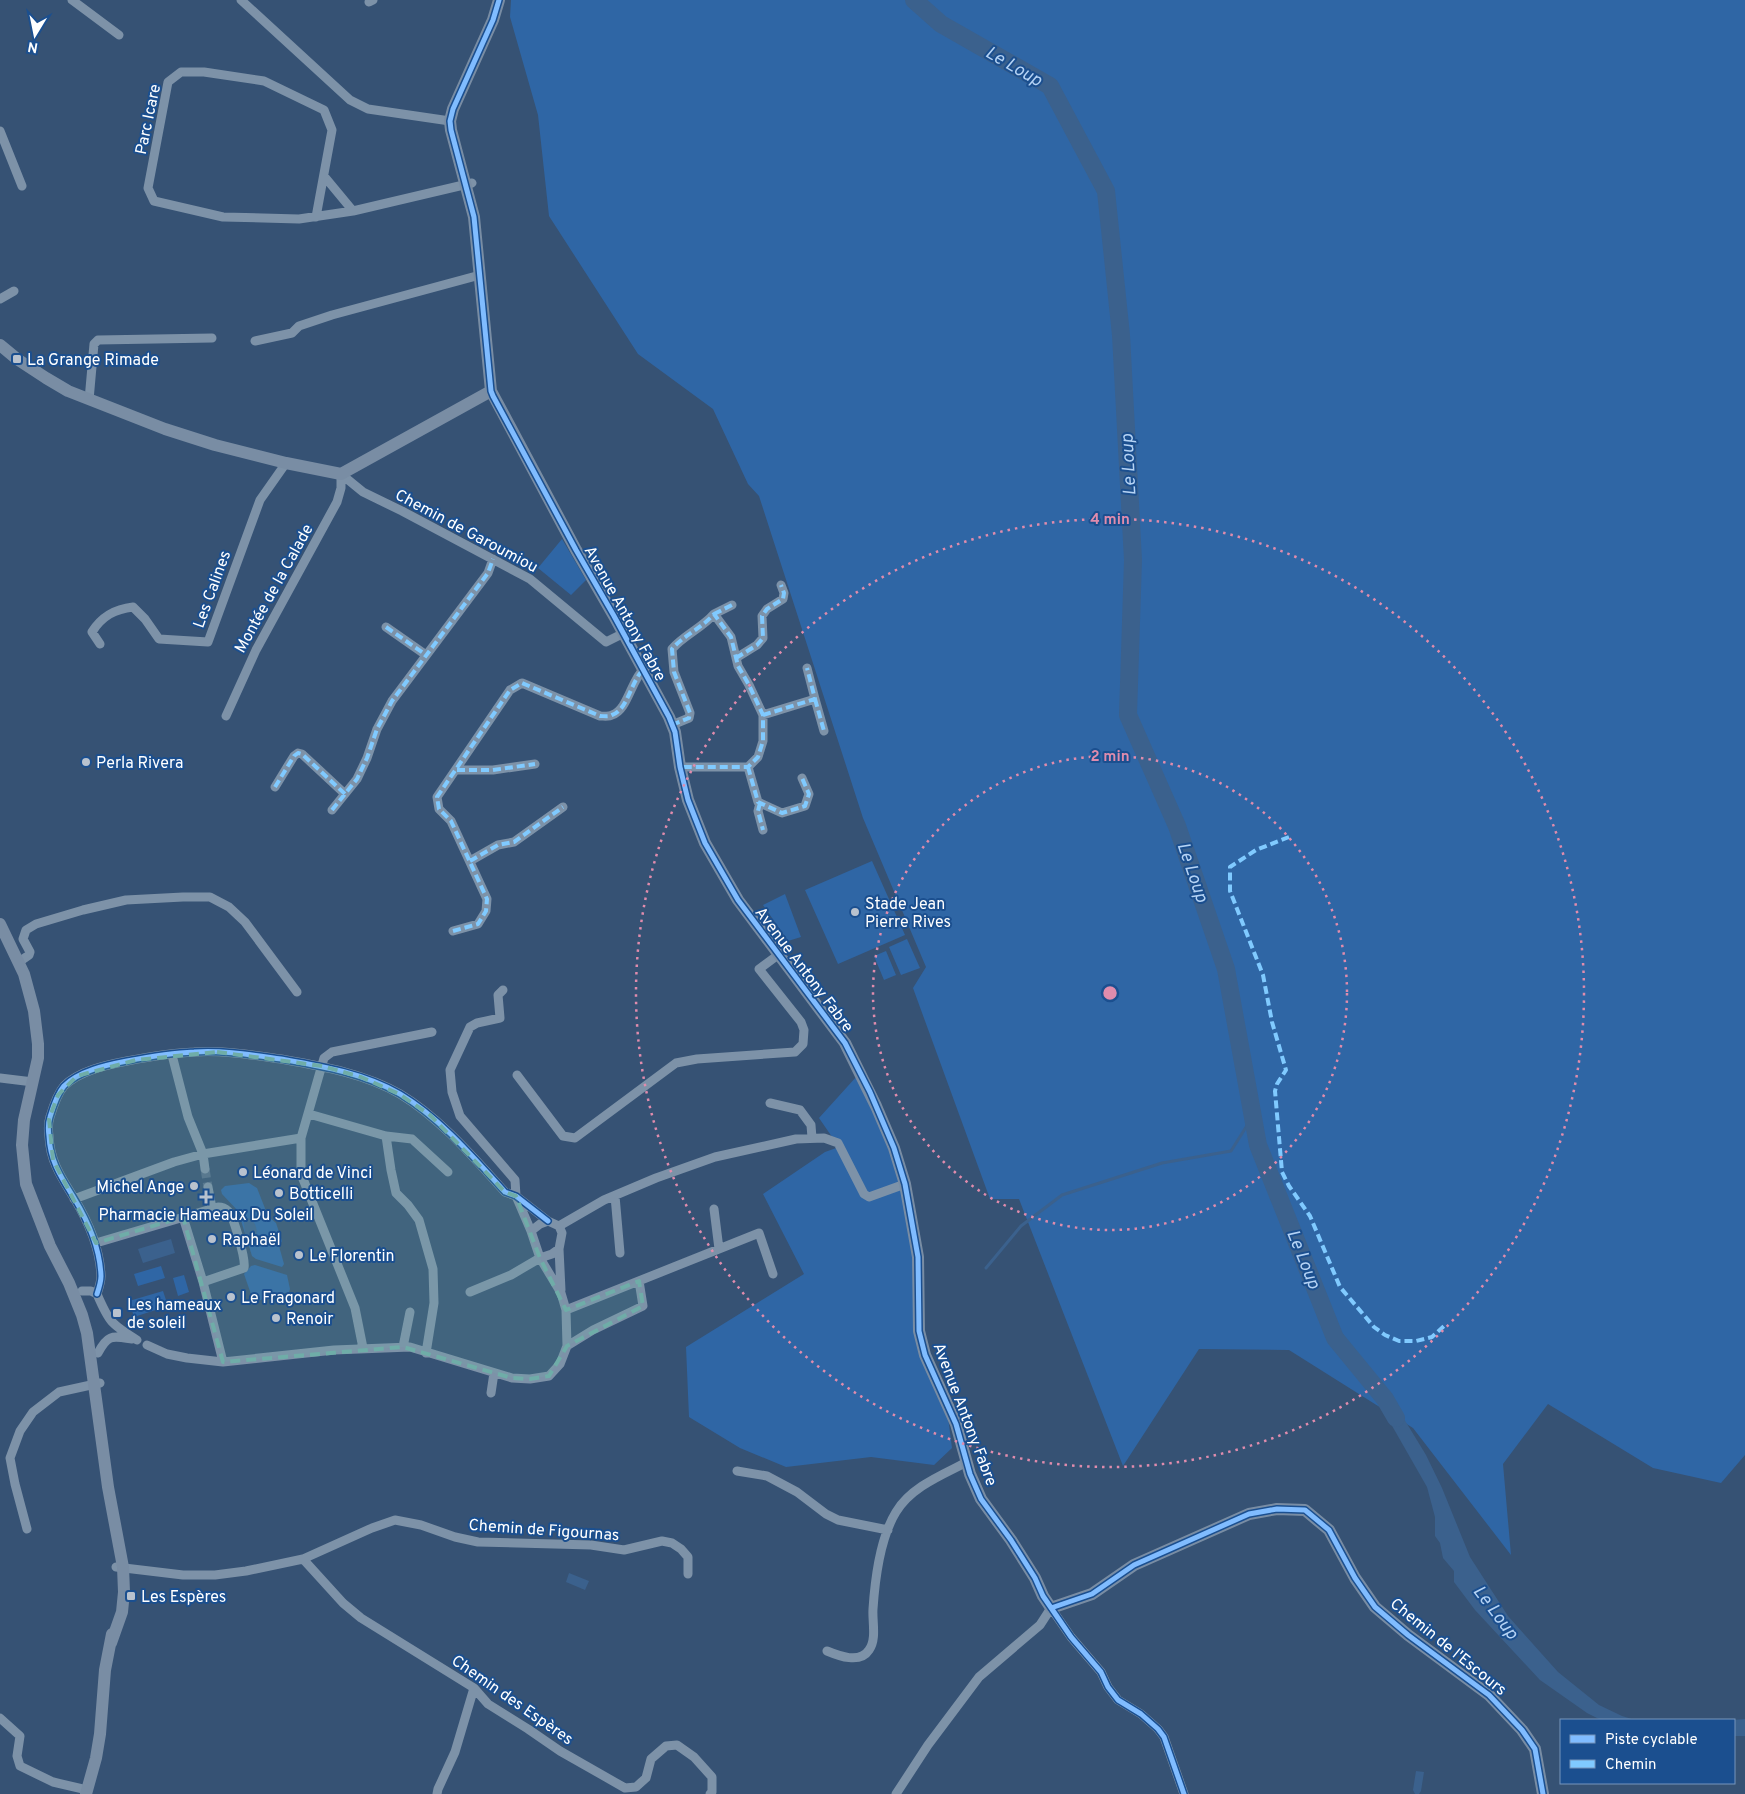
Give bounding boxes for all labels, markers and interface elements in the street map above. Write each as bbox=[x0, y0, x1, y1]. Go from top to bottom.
north arrow bbox=[10, 10, 60, 60]
text: N bbox=[27, 37, 39, 56]
water label: Le Loup bbox=[981, 42, 1046, 93]
street label: Parc Icare bbox=[132, 82, 166, 156]
place label: La Grange Rimade bbox=[27, 351, 159, 371]
marker: La Grange Rimade bbox=[11, 353, 23, 365]
water label: Le Loup bbox=[1116, 433, 1143, 496]
street label: Chemin de Garoumiou bbox=[391, 486, 541, 578]
text: 4 min bbox=[1090, 511, 1130, 530]
street label: Montée de la Calade bbox=[231, 521, 318, 657]
street label: Avenue Antony Fabre bbox=[579, 543, 670, 685]
street label: Les Calines bbox=[190, 548, 236, 631]
text: 2 min bbox=[1090, 748, 1130, 767]
place label: Perla Rivera bbox=[96, 754, 183, 774]
marker: Perla Rivera bbox=[80, 756, 92, 768]
water label: Le Loup bbox=[1171, 839, 1213, 906]
place label: Stade Jean Pierre Rives bbox=[865, 895, 951, 933]
street label: Avenue Antony Fabre bbox=[750, 904, 857, 1037]
marker: Stade Jean Pierre Rives bbox=[849, 906, 861, 918]
centre of rings bbox=[1101, 984, 1119, 1002]
place label: Léonard de Vinci bbox=[253, 1164, 372, 1184]
marker: Léonard de Vinci bbox=[237, 1166, 249, 1178]
place label: Michel Ange bbox=[96, 1178, 184, 1198]
marker: Michel Ange bbox=[188, 1180, 200, 1192]
place label: Botticelli bbox=[289, 1185, 353, 1205]
marker: Botticelli bbox=[273, 1187, 285, 1199]
marker: Pharmacie Hameaux Du Soleil bbox=[200, 1191, 212, 1203]
place label: Pharmacie Hameaux Du Soleil bbox=[99, 1206, 313, 1226]
water label: Le Loup bbox=[1280, 1227, 1325, 1293]
place label: Raphaël bbox=[222, 1231, 281, 1251]
marker: Raphaël bbox=[206, 1233, 218, 1245]
place label: Le Florentin bbox=[309, 1247, 395, 1267]
marker: Le Florentin bbox=[293, 1249, 305, 1261]
place label: Le Fragonard bbox=[241, 1289, 335, 1309]
marker: Le Fragonard bbox=[225, 1291, 237, 1303]
place label: Les hameaux de soleil bbox=[127, 1296, 222, 1334]
marker: Les hameaux de soleil bbox=[111, 1307, 123, 1319]
place label: Renoir bbox=[286, 1310, 333, 1330]
marker: Renoir bbox=[270, 1312, 282, 1324]
street label: Avenue Antony Fabre bbox=[928, 1340, 1001, 1489]
street label: Chemin de Figournas bbox=[468, 1516, 620, 1546]
water label: Le Loup bbox=[1467, 1581, 1523, 1645]
place label: Les Espères bbox=[141, 1588, 226, 1608]
marker: Les Espères bbox=[125, 1590, 137, 1602]
street label: Chemin de l'Escours bbox=[1385, 1594, 1510, 1701]
street label: Chemin des Espères bbox=[447, 1651, 577, 1750]
legend bbox=[1560, 1719, 1735, 1784]
text: Piste cyclable bbox=[1605, 1731, 1698, 1750]
text: Chemin bbox=[1605, 1756, 1657, 1775]

